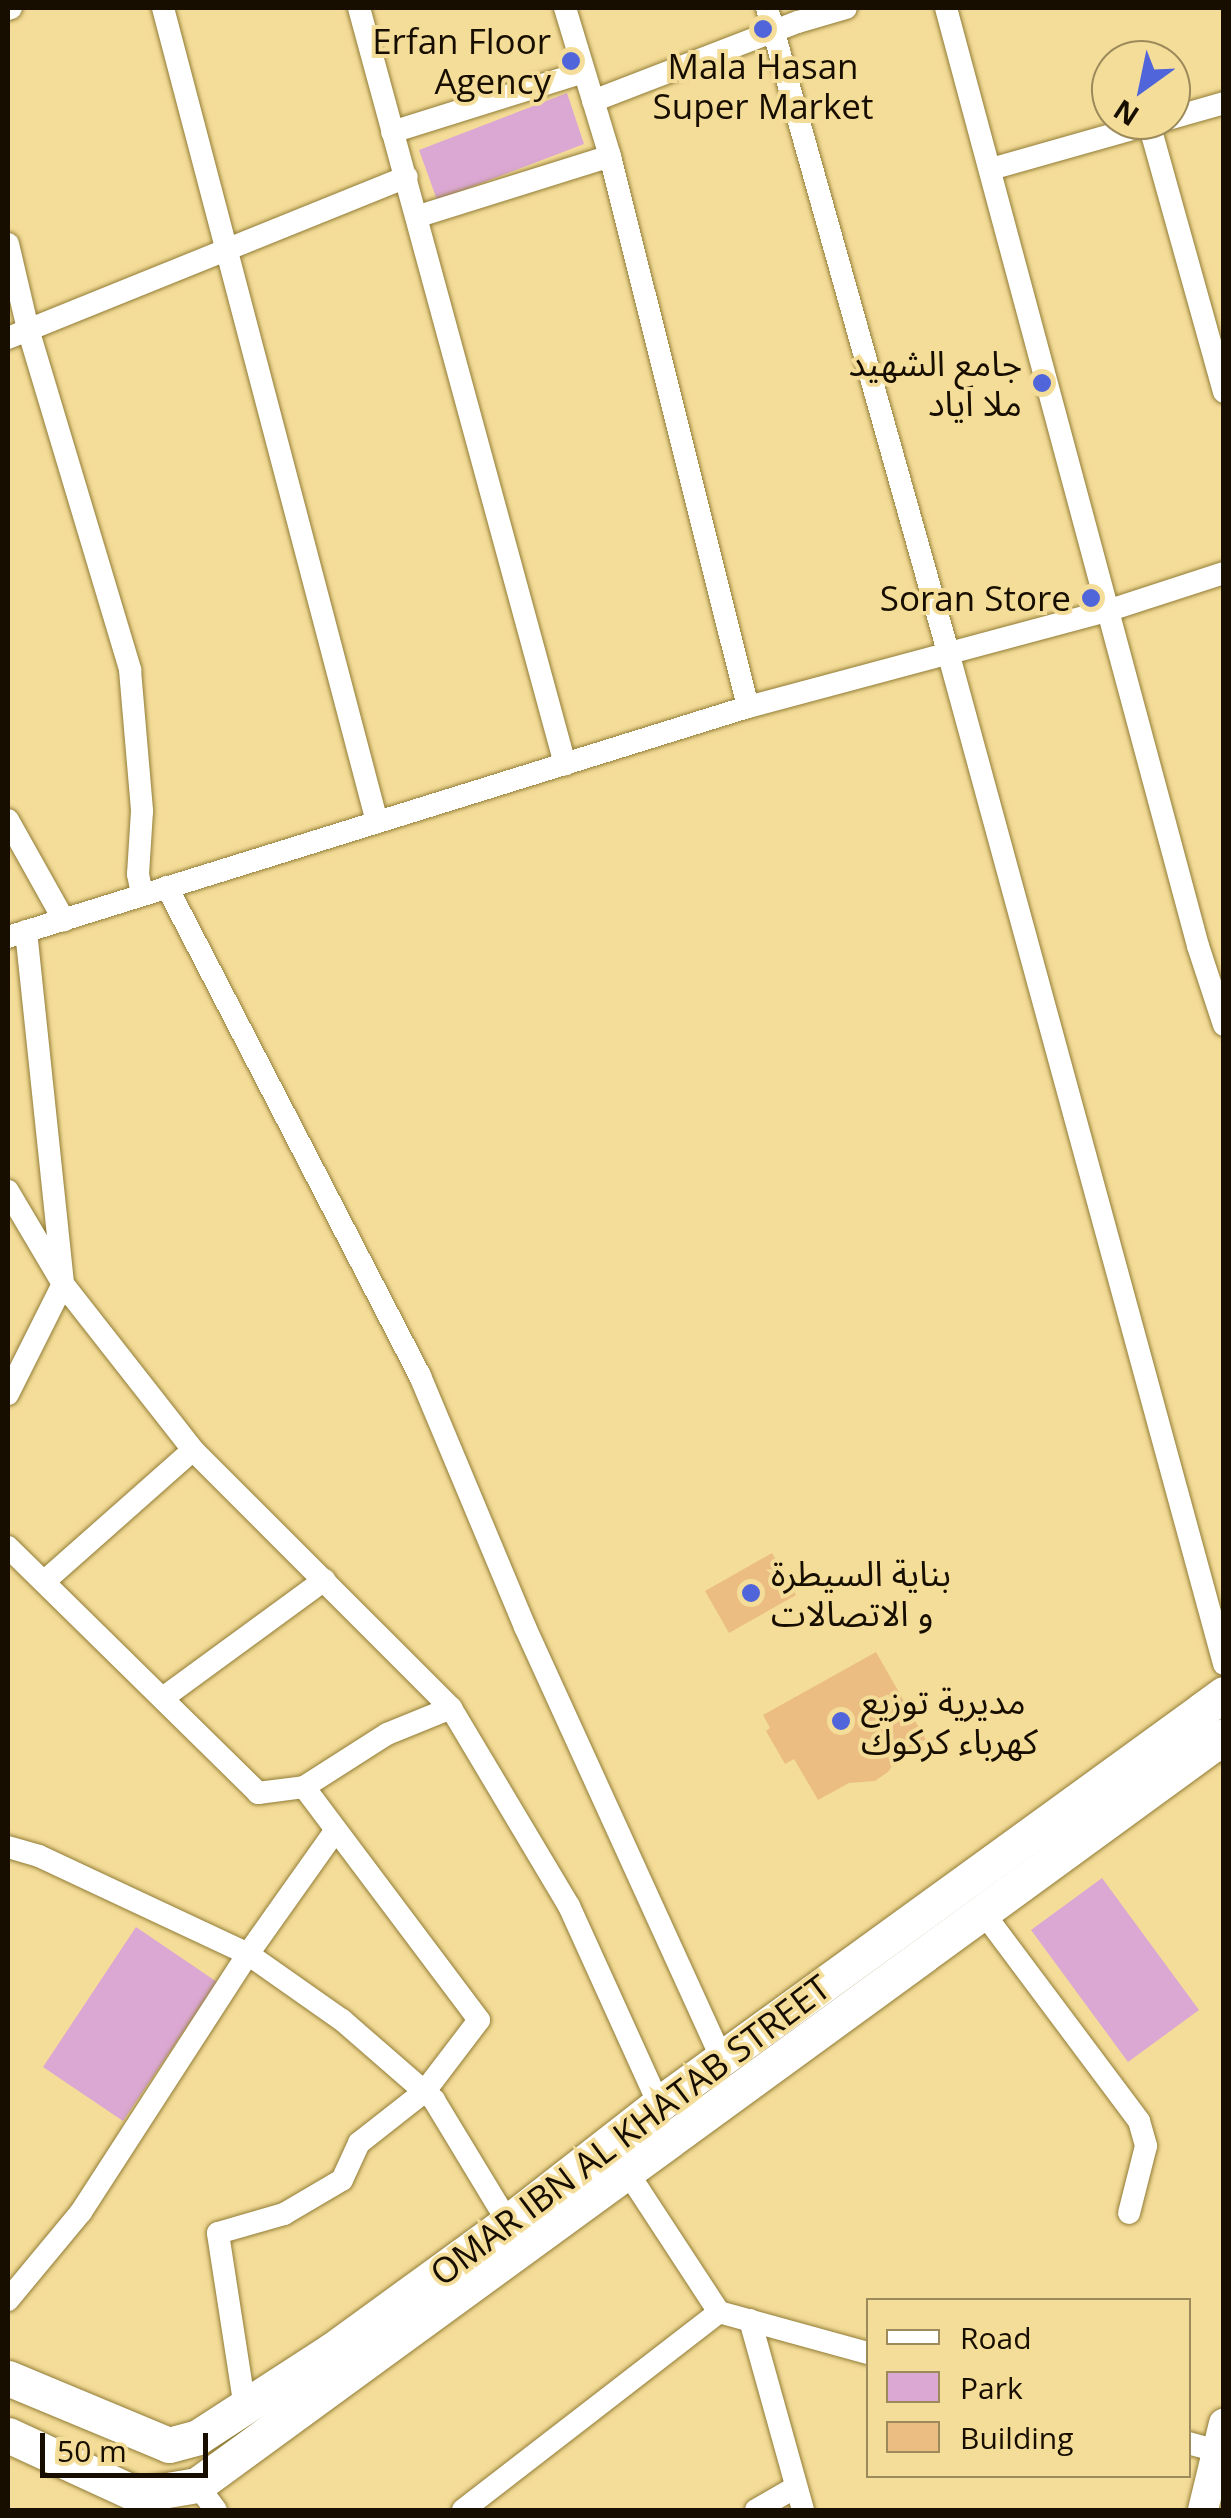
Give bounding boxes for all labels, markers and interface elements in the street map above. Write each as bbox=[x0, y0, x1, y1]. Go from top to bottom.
marker: Mala Hasan Super Market bbox=[752, 18, 774, 40]
place label: Erfan Floor Agency bbox=[372, 20, 551, 102]
north arrow bbox=[1091, 40, 1191, 140]
place label: Mala Hasan Super Market bbox=[653, 45, 873, 127]
marker: Erfan Floor Agency bbox=[560, 50, 582, 72]
text: N bbox=[1106, 91, 1146, 136]
place label: جامع الشهيد ملا اياد bbox=[849, 342, 1022, 424]
marker: جامع الشهيد ملا اياد bbox=[1031, 372, 1053, 394]
place label: Soran Store bbox=[880, 577, 1071, 619]
marker: Soran Store bbox=[1080, 587, 1102, 609]
place label: بناية السيطرة و الاتصالات bbox=[771, 1552, 951, 1634]
marker: بناية السيطرة و الاتصالات bbox=[740, 1582, 762, 1604]
place label: مديرية توزيع كهرباء كركوك bbox=[861, 1680, 1038, 1762]
marker: مديرية توزيع كهرباء كركوك bbox=[830, 1710, 852, 1732]
street label: OMAR IBN AL KHATAB STREET bbox=[422, 1966, 838, 2294]
legend bbox=[866, 2298, 1191, 2478]
text: Road bbox=[960, 2317, 1032, 2358]
text: Park bbox=[960, 2367, 1023, 2408]
scale bar bbox=[45, 2413, 212, 2475]
text: Building bbox=[960, 2417, 1074, 2458]
text: 50 m bbox=[57, 2430, 127, 2471]

